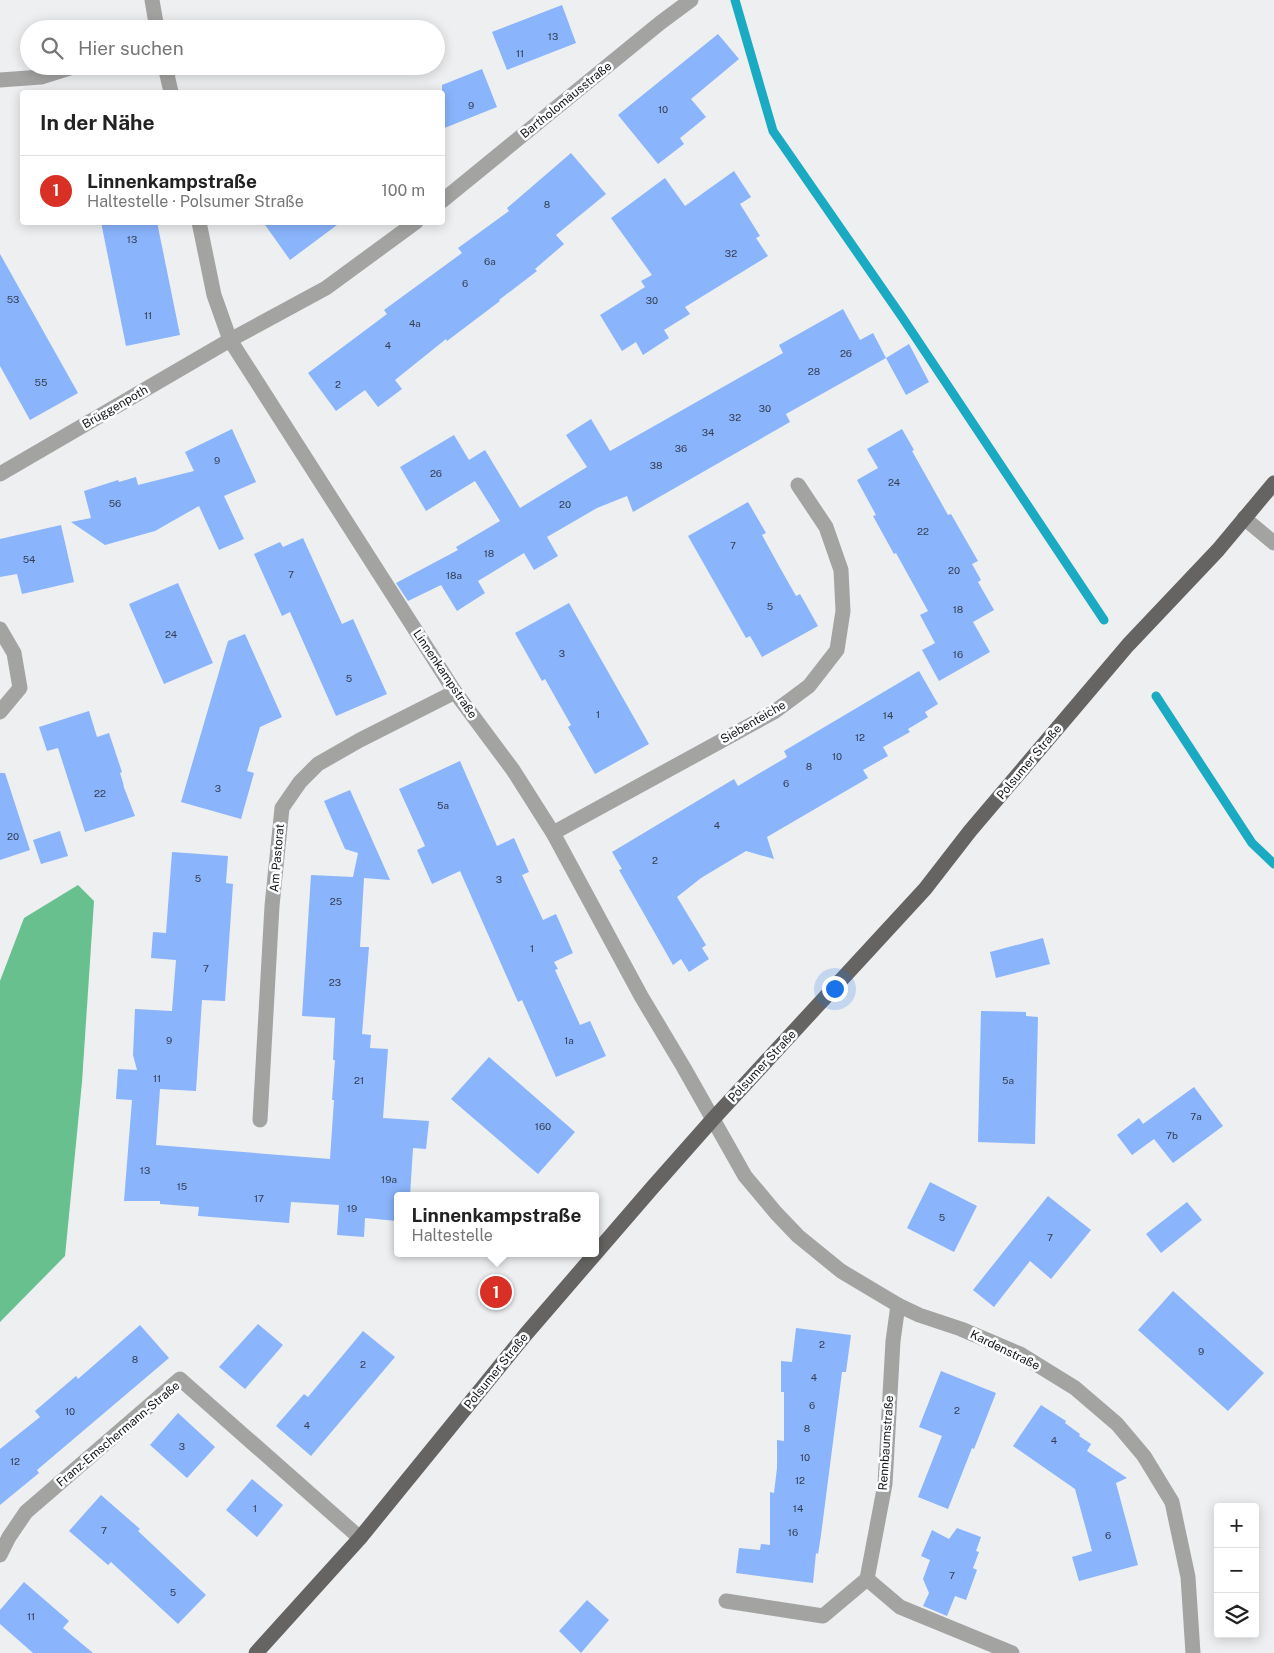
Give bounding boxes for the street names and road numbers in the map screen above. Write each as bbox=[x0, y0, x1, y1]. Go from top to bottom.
street label: Bartholomäusstraße bbox=[518, 59, 615, 141]
street label: Brüggenpoth bbox=[80, 383, 150, 431]
street label: Linnenkampstraße bbox=[410, 627, 480, 721]
street label: Siebenteiche bbox=[718, 698, 788, 746]
street label: Polsumer Straße bbox=[994, 722, 1064, 802]
street label: Am Pastorat bbox=[267, 823, 287, 893]
street label: Polsumer Straße bbox=[725, 1027, 799, 1105]
street label: Kardenstraße bbox=[968, 1327, 1042, 1373]
street label: Polsumer Straße bbox=[461, 1330, 531, 1412]
street label: Franz-Emschermann-Straße bbox=[54, 1378, 182, 1490]
street label: Rennbaumstraße bbox=[876, 1395, 896, 1491]

